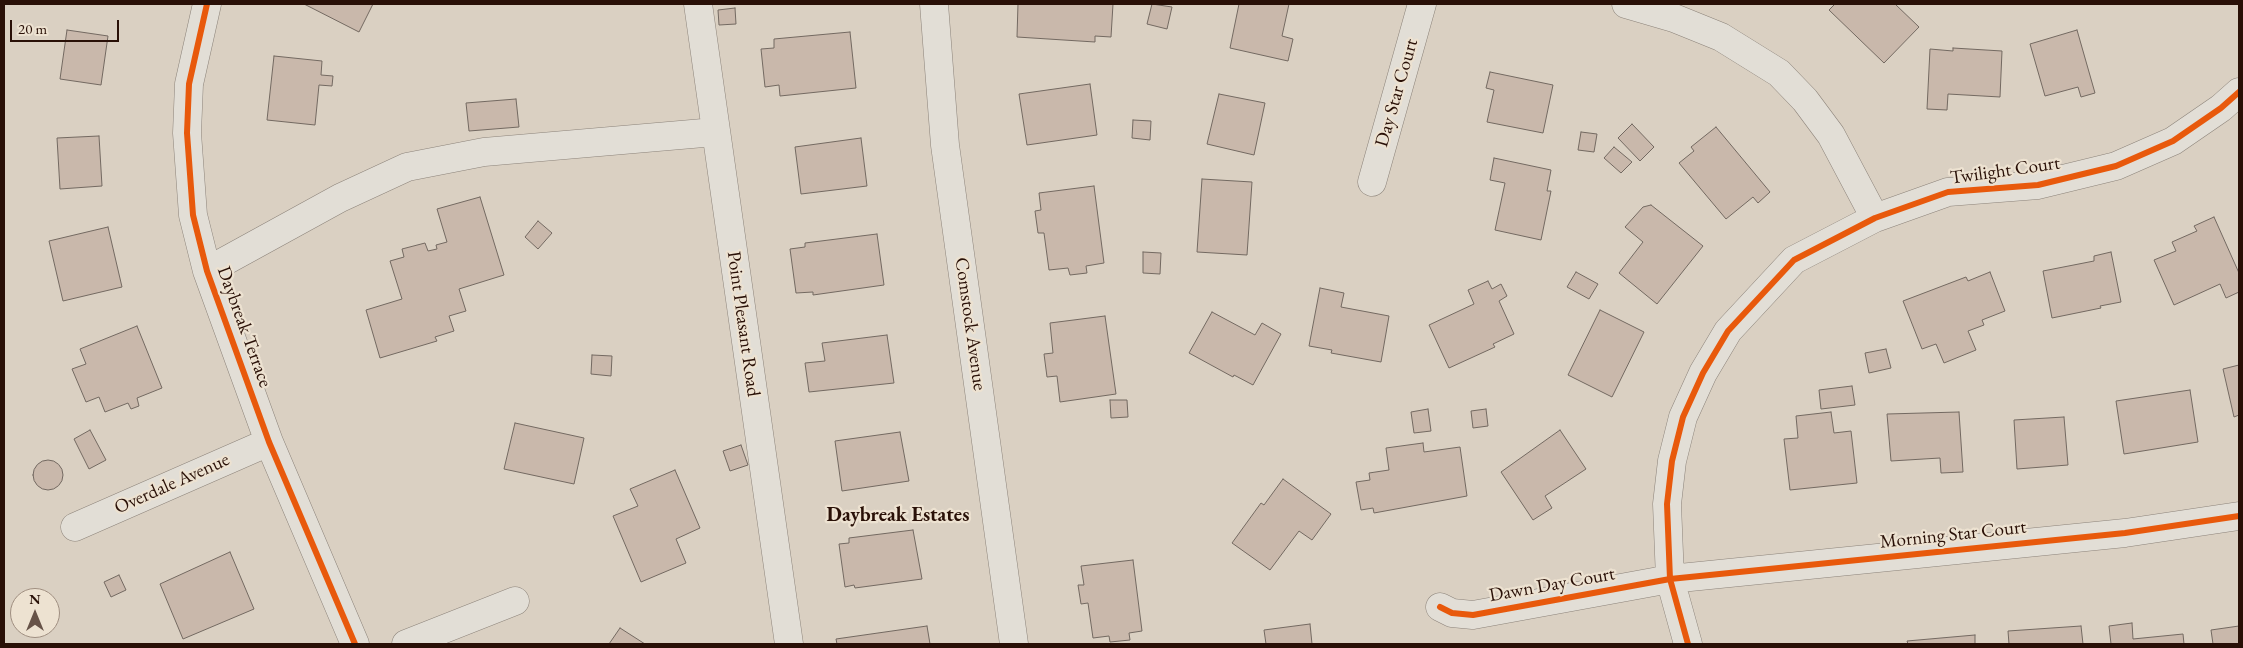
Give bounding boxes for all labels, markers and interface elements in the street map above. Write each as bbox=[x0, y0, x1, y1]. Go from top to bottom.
scale bar bbox=[12, 10, 121, 42]
text: 20 m bbox=[18, 19, 47, 38]
street label: Day Star Court bbox=[1371, 36, 1423, 150]
street label: Twilight Court bbox=[1949, 152, 2061, 190]
street label: Point Pleasant Road bbox=[722, 250, 764, 398]
street label: Comstock Avenue bbox=[949, 256, 991, 392]
street label: Daybreak Terrace bbox=[212, 263, 276, 391]
street label: Overdale Avenue bbox=[111, 448, 233, 520]
district label: Daybreak Estates bbox=[827, 504, 969, 528]
street label: Morning Star Court bbox=[1879, 516, 2027, 554]
street label: Dawn Day Court bbox=[1487, 563, 1617, 607]
north arrow bbox=[10, 588, 60, 638]
text: N bbox=[29, 590, 41, 608]

